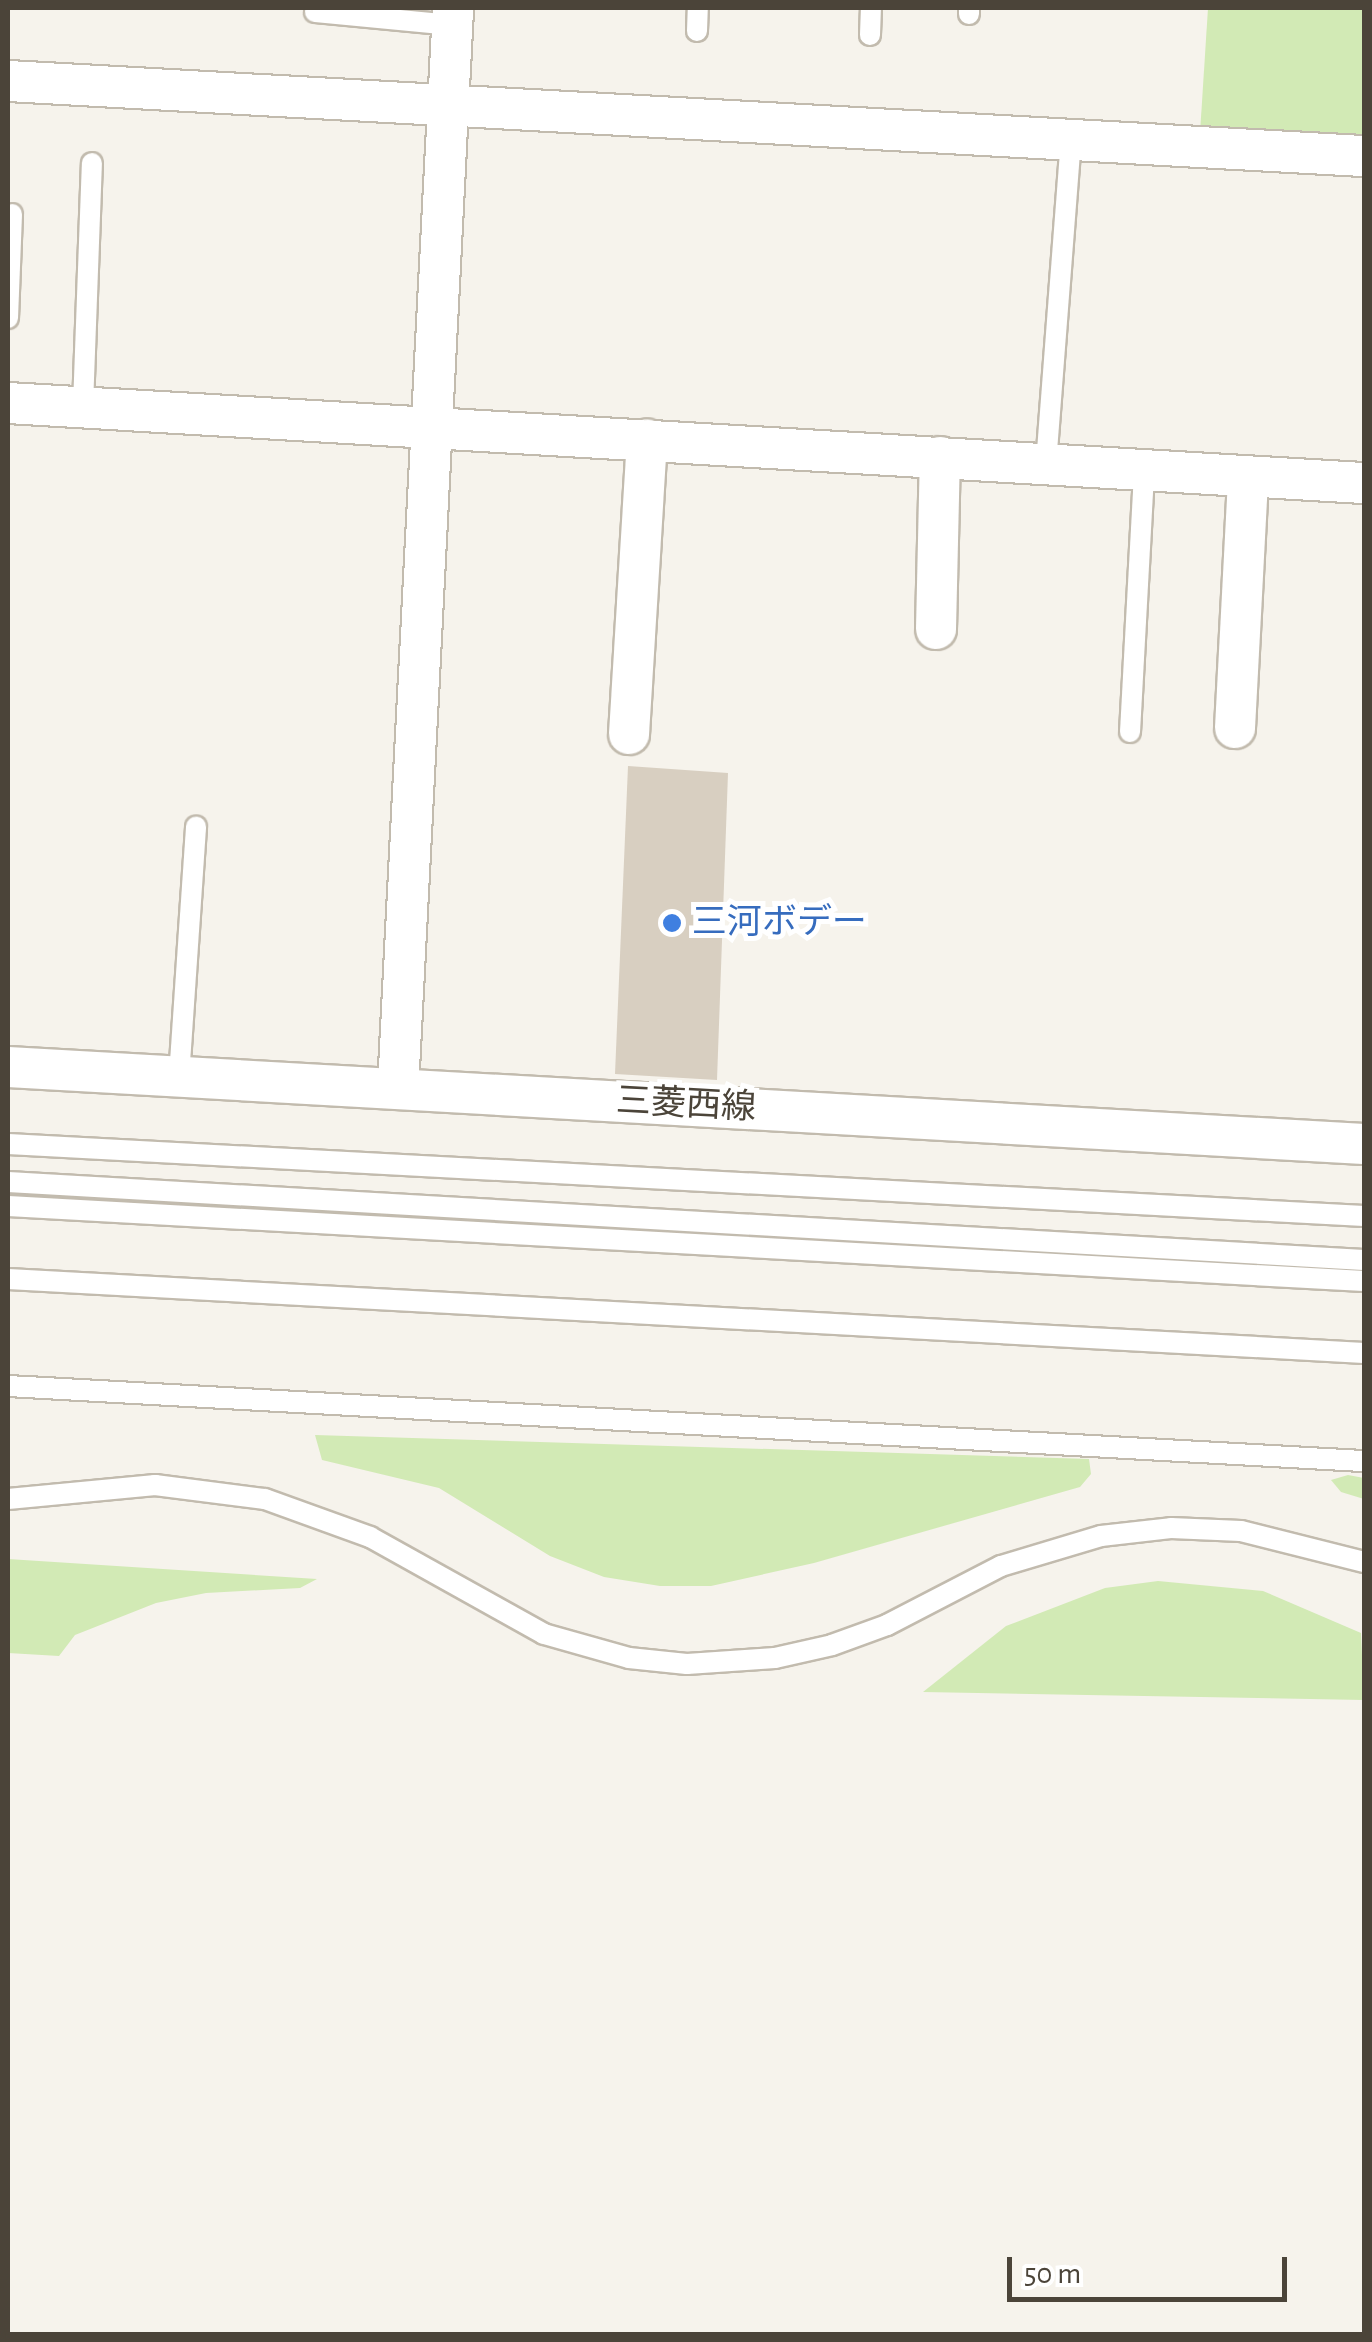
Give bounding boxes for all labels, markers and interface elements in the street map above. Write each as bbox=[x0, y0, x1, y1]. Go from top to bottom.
place label: 三河ボデー bbox=[692, 902, 867, 944]
marker: 三河ボデー bbox=[661, 912, 683, 934]
street label: 三菱西線 bbox=[615, 1080, 757, 1130]
scale bar bbox=[1012, 2237, 1292, 2299]
text: 50 m bbox=[1024, 2259, 1081, 2289]

